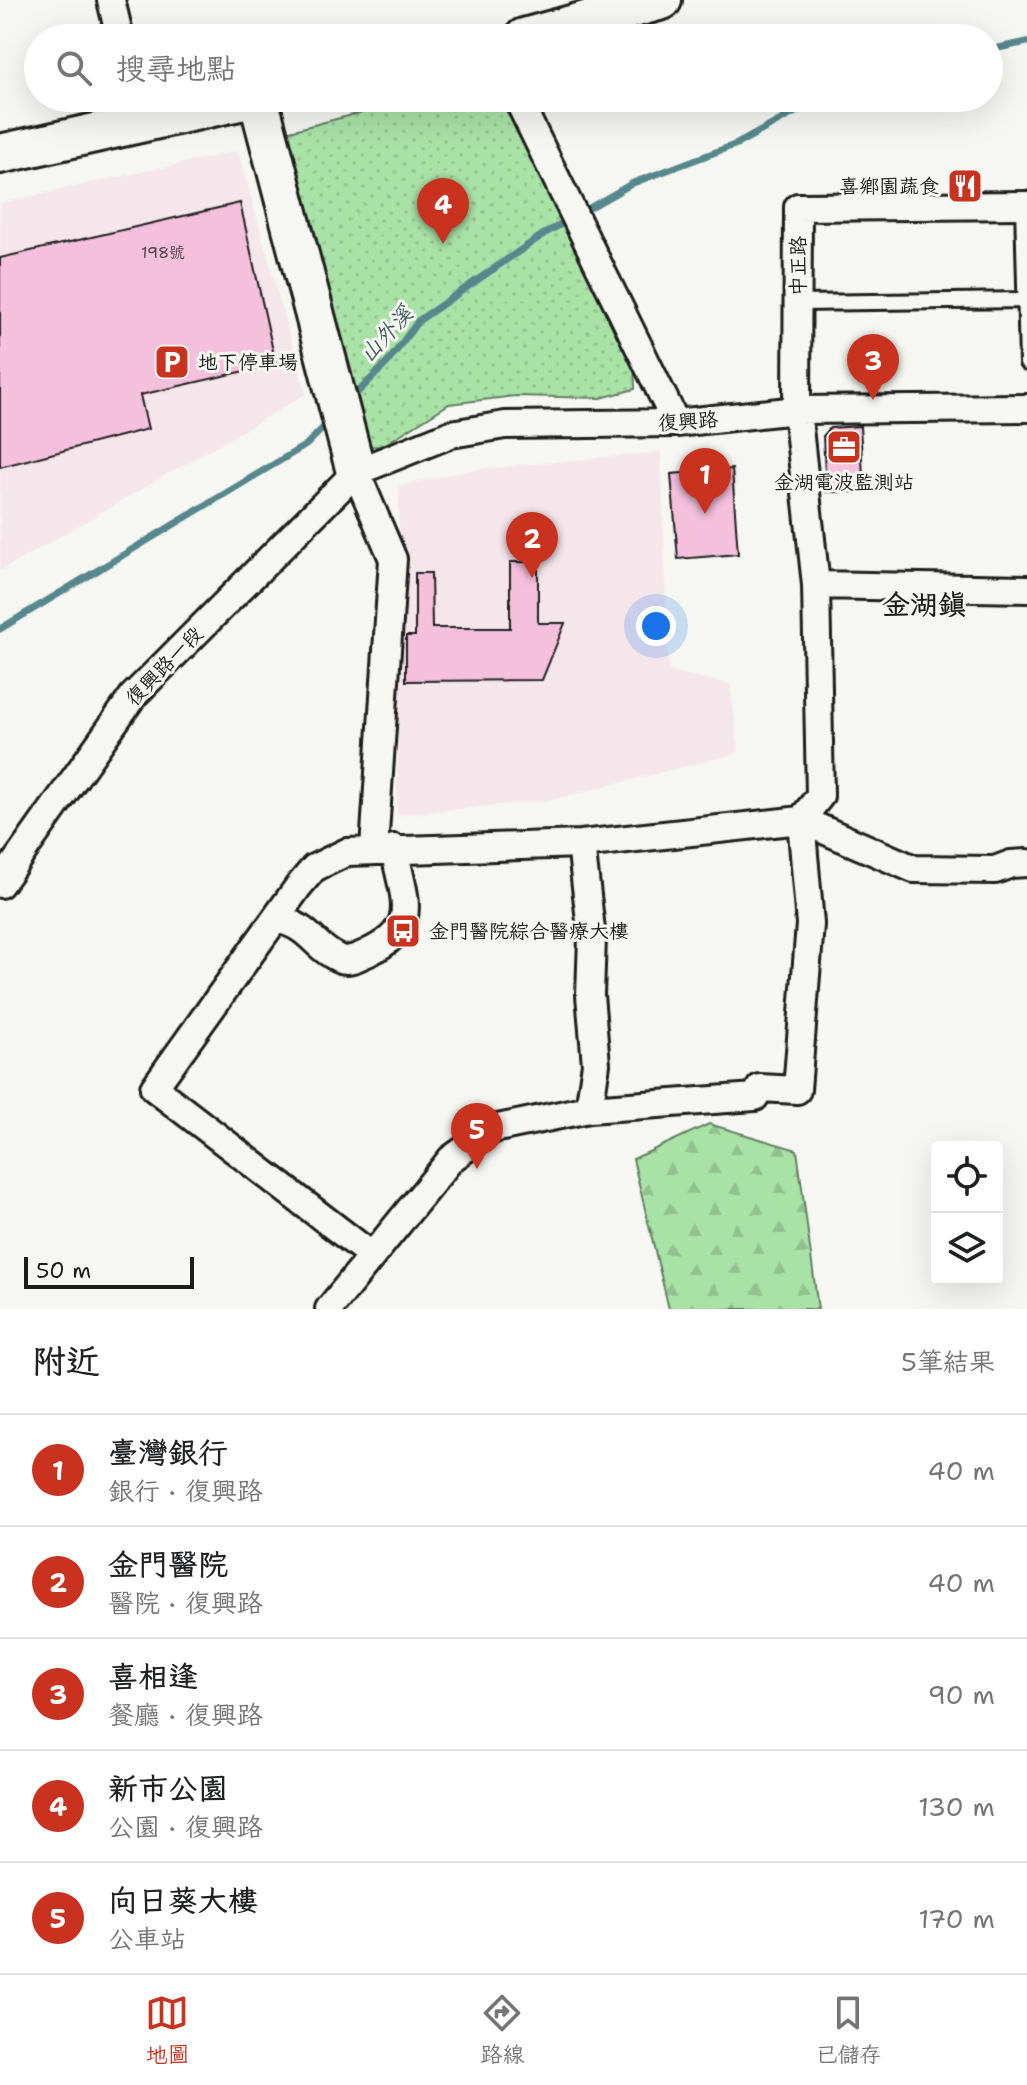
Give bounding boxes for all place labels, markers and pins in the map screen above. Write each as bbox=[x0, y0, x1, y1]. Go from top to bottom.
restaurant icon: 喜鄉園蔬食 bbox=[946, 167, 984, 205]
place label: 喜鄉園蔬食 bbox=[839, 173, 939, 199]
pin: 4 bbox=[417, 178, 469, 244]
pin: 3 bbox=[847, 334, 899, 400]
parking icon: 地下停車場 bbox=[153, 343, 191, 381]
place label: 地下停車場 bbox=[198, 349, 298, 375]
office icon: 金湖電波監測站 bbox=[825, 428, 863, 466]
pin: 1 bbox=[679, 448, 731, 514]
place label: 金湖電波監測站 bbox=[774, 469, 914, 495]
pin: 2 bbox=[506, 512, 558, 578]
bus stop icon: 金門醫院綜合醫療大樓 bbox=[384, 912, 422, 950]
place label: 金門醫院綜合醫療大樓 bbox=[429, 918, 629, 944]
pin: 5 bbox=[451, 1103, 503, 1169]

